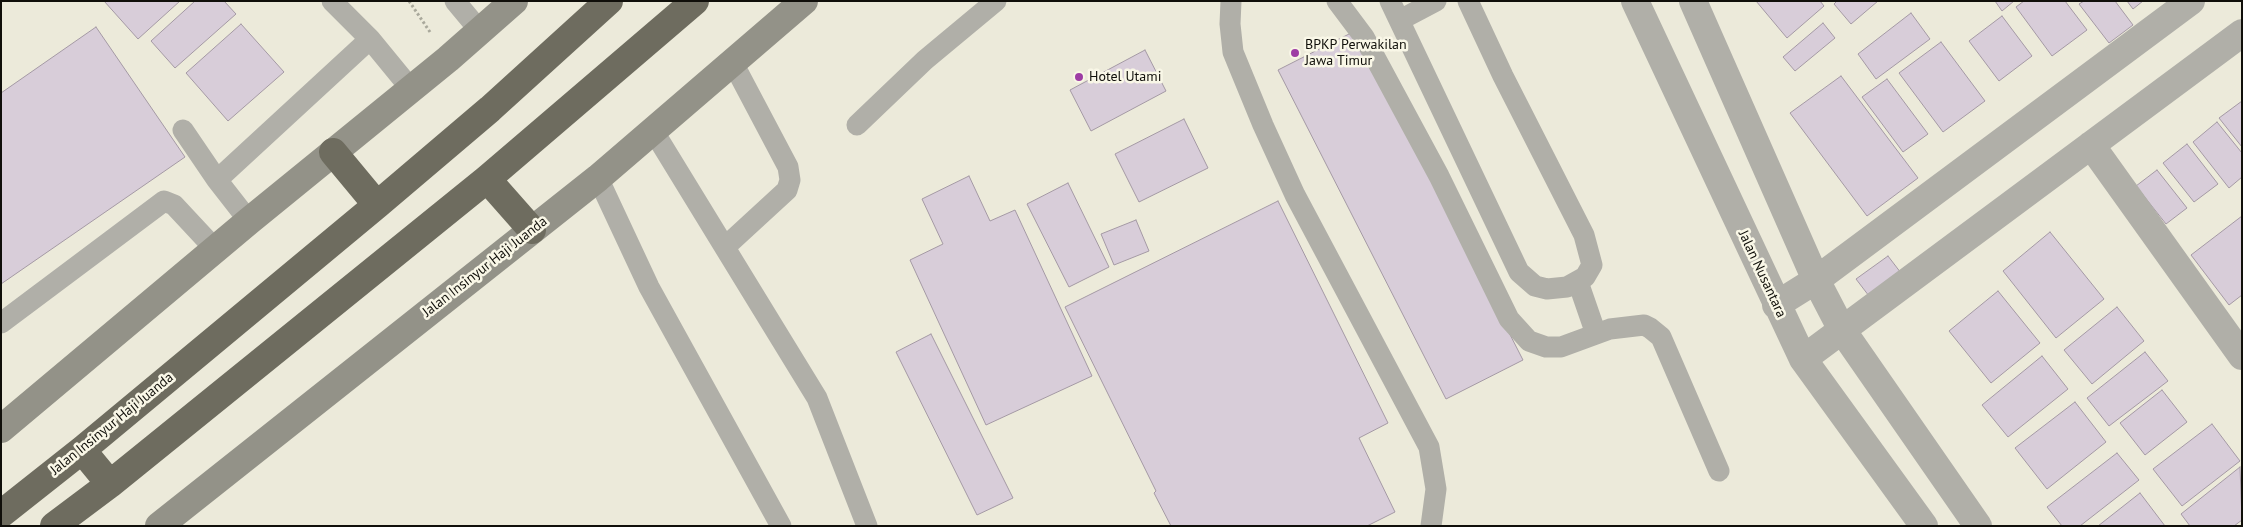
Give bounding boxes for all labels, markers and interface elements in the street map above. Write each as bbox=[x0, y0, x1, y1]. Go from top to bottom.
place label: BPKP Perwakilan Jawa Timur bbox=[1305, 37, 1407, 70]
marker: BPKP Perwakilan Jawa Timur bbox=[1289, 47, 1301, 59]
place label: Hotel Utami bbox=[1089, 69, 1161, 85]
marker: Hotel Utami bbox=[1073, 71, 1085, 83]
street label: Jalan Insinyur Haji Juanda bbox=[419, 213, 551, 321]
street label: Jalan Nusantara bbox=[1734, 228, 1790, 320]
street label: Jalan Insinyur Haji Juanda bbox=[47, 369, 177, 479]

